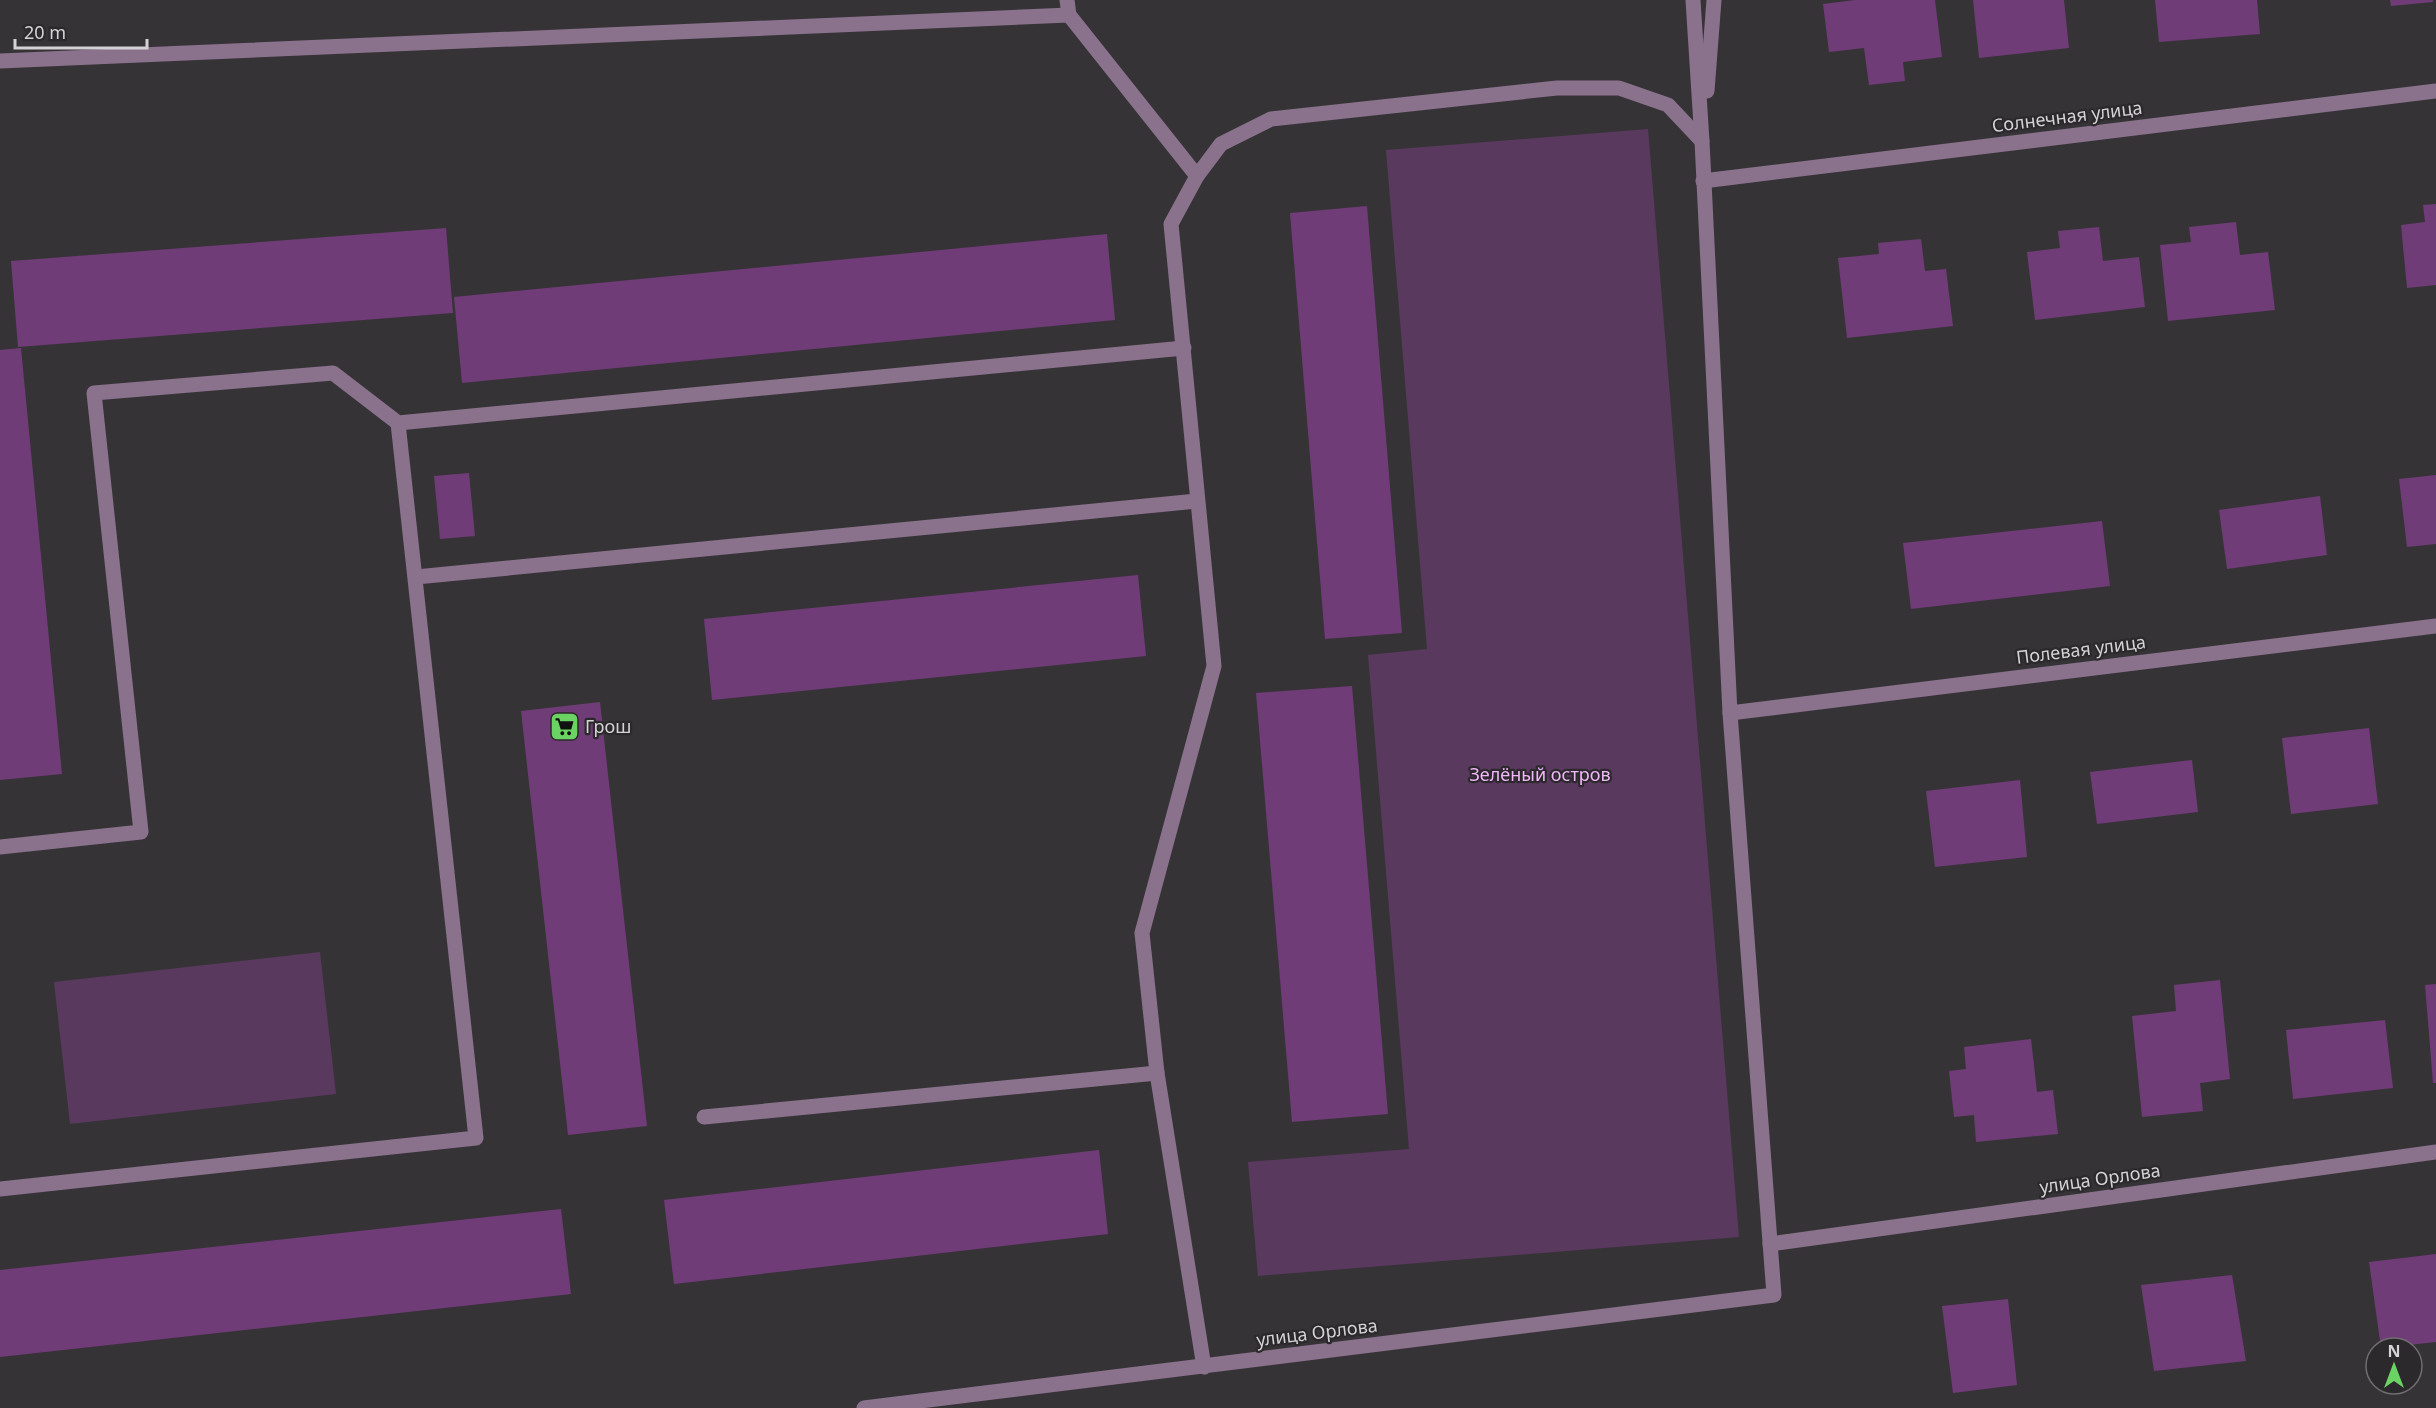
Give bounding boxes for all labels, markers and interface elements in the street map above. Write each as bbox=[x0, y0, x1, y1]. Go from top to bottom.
scale bar bbox=[15, 12, 147, 50]
text: 20 m bbox=[24, 20, 66, 44]
street label: Солнечная улица bbox=[1990, 95, 2143, 137]
street label: Полевая улица bbox=[2015, 629, 2147, 669]
supermarket icon: Грош bbox=[548, 711, 580, 743]
place label: Грош bbox=[585, 714, 631, 738]
park label: Зелёный остров bbox=[1469, 762, 1611, 786]
street label: улица Орлова bbox=[2038, 1158, 2162, 1198]
street label: улица Орлова bbox=[1255, 1313, 1379, 1351]
north arrow bbox=[2364, 1336, 2424, 1396]
text: N bbox=[2387, 1340, 2401, 1362]

